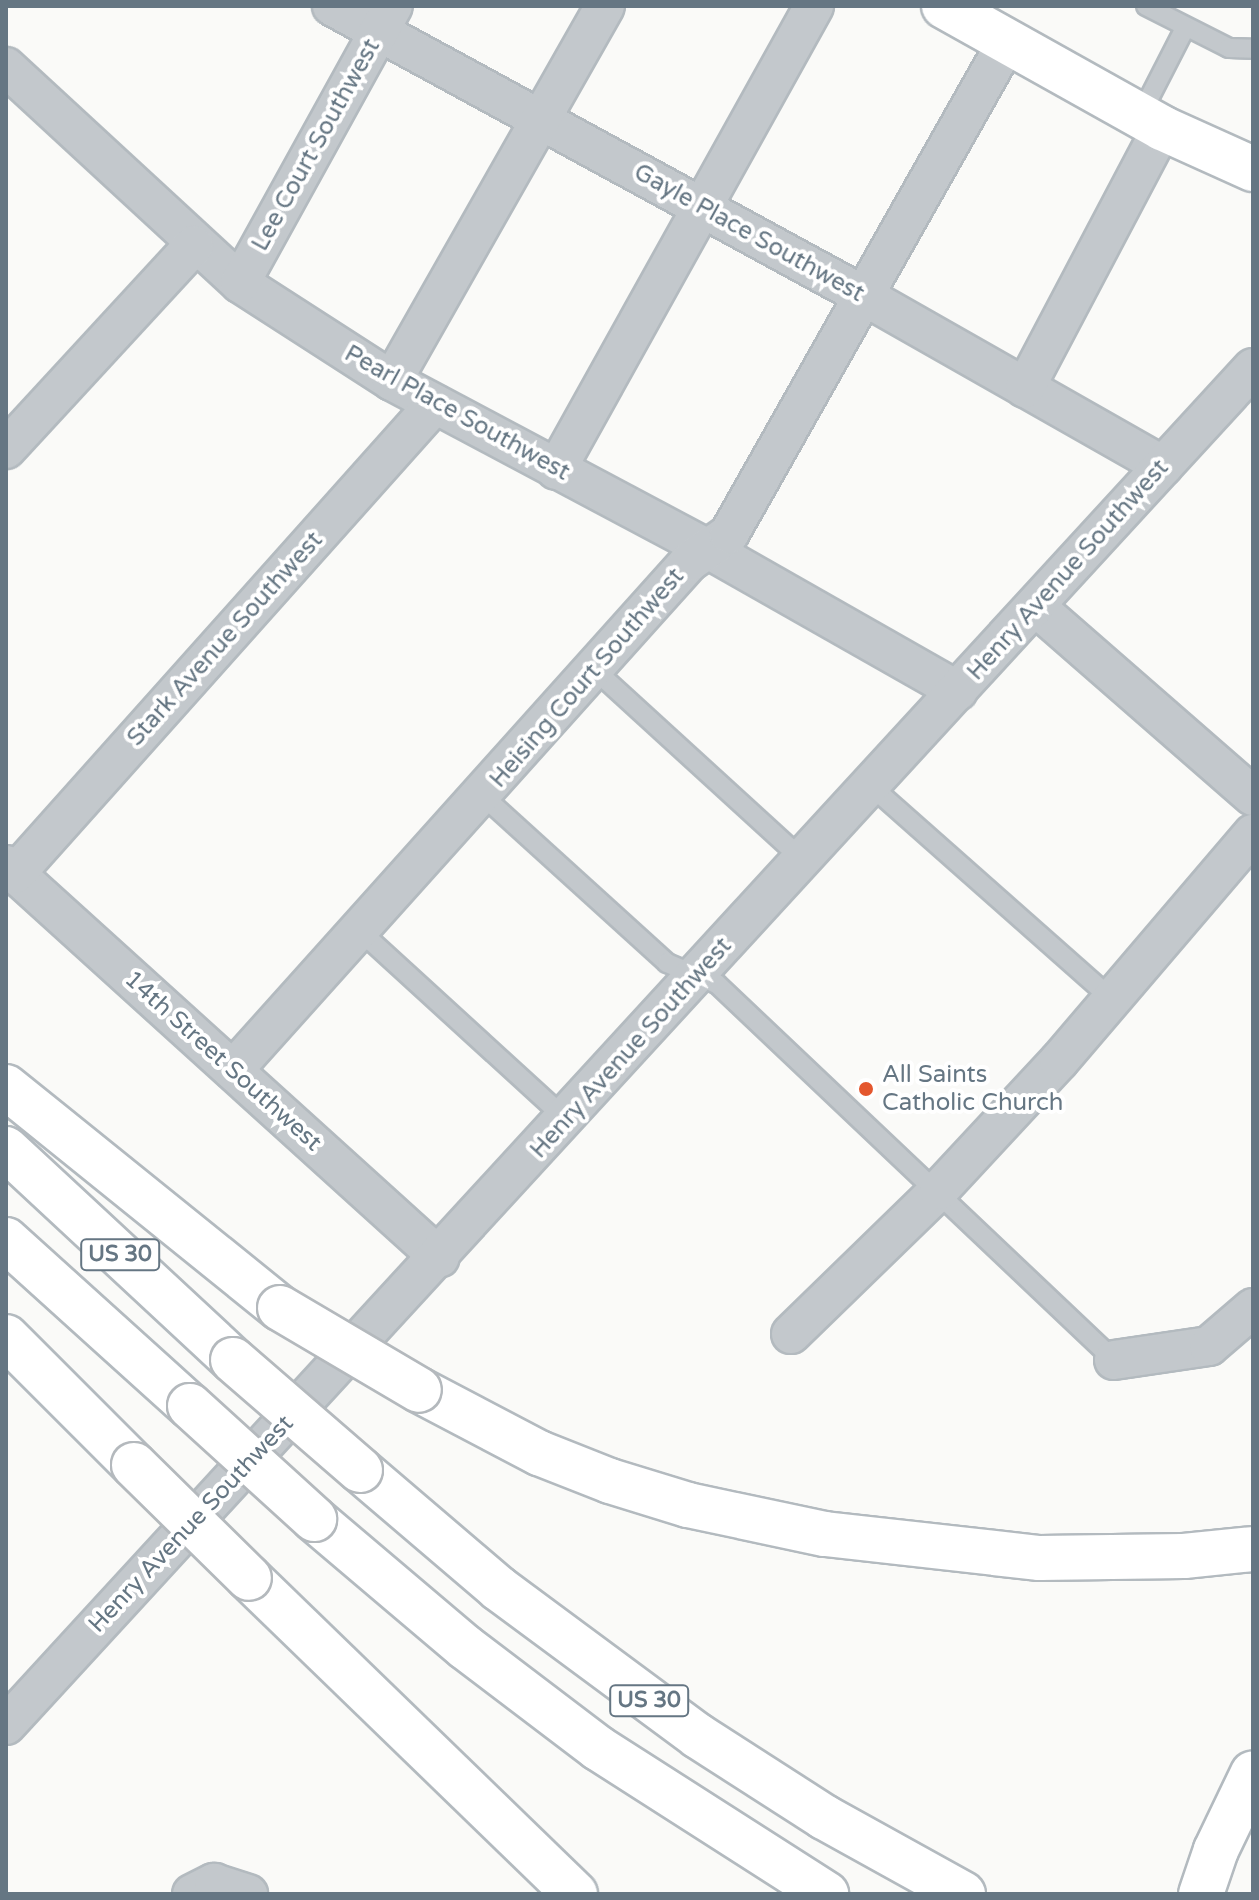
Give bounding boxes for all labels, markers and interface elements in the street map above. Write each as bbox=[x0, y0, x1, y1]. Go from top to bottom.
street label: Lee Court Southwest bbox=[246, 34, 386, 256]
street label: Gayle Place Southwest bbox=[629, 158, 869, 308]
street label: Pearl Place Southwest bbox=[339, 339, 575, 487]
street label: Henry Avenue Southwest bbox=[961, 454, 1175, 686]
street label: Stark Avenue Southwest bbox=[121, 526, 329, 752]
street label: Heising Court Southwest bbox=[484, 562, 690, 794]
street label: Henry Avenue Southwest bbox=[524, 932, 738, 1164]
street label: 14th Street Southwest bbox=[118, 965, 328, 1157]
place label: All Saints Catholic Church bbox=[882, 1061, 1063, 1117]
marker: All Saints Catholic Church bbox=[857, 1080, 875, 1098]
road number: US 30 bbox=[80, 1237, 160, 1273]
street label: Henry Avenue Southwest bbox=[83, 1409, 299, 1639]
road number: US 30 bbox=[609, 1683, 689, 1719]

